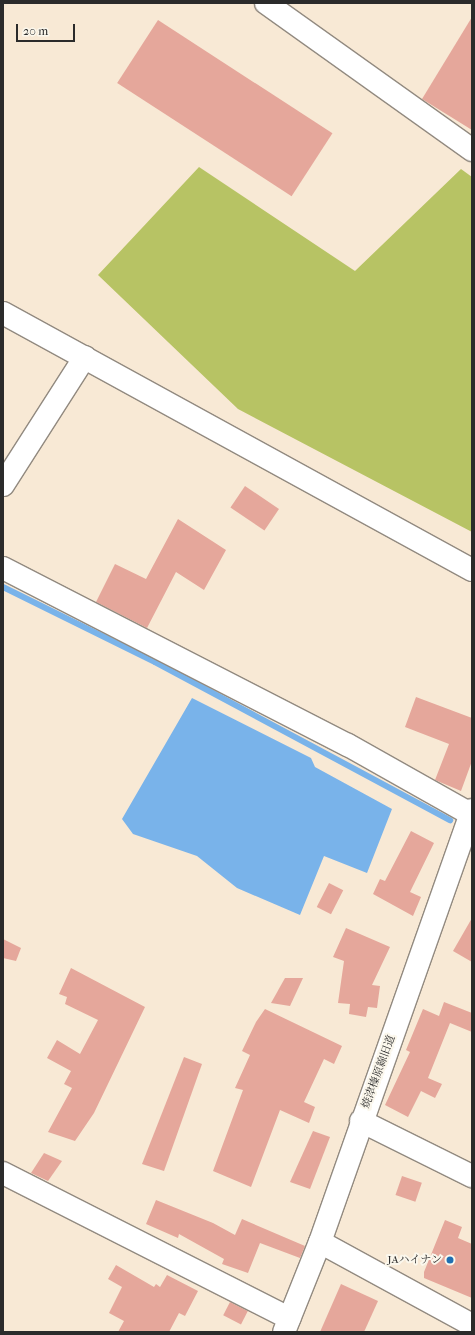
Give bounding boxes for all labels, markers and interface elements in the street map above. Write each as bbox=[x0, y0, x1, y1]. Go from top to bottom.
scale bar bbox=[18, 16, 77, 42]
text: 20 m bbox=[23, 24, 48, 38]
street label: 焼津榛原線旧道 bbox=[360, 1034, 398, 1110]
place label: JAハイナン bbox=[387, 1253, 442, 1267]
marker: JAハイナン bbox=[445, 1255, 455, 1265]

